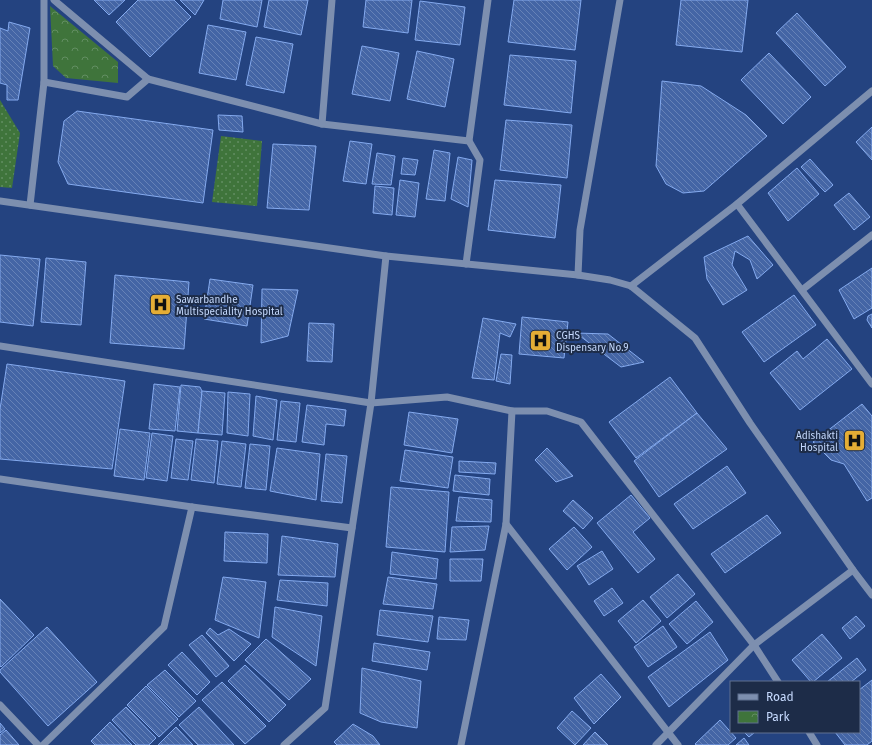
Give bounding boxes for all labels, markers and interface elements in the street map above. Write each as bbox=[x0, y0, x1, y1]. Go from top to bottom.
hospital icon: Sawarbandhe Multispeciality Hospital bbox=[148, 292, 174, 318]
place label: Sawarbandhe Multispeciality Hospital bbox=[176, 294, 283, 318]
hospital icon: CGHS Dispensary No.9 bbox=[528, 328, 554, 354]
place label: CGHS Dispensary No.9 bbox=[556, 330, 629, 354]
hospital icon: Adishakti Hospital bbox=[841, 428, 867, 454]
place label: Adishakti Hospital bbox=[796, 430, 838, 454]
legend bbox=[730, 681, 860, 733]
text: Road bbox=[766, 690, 794, 704]
text: Park bbox=[766, 710, 790, 724]

